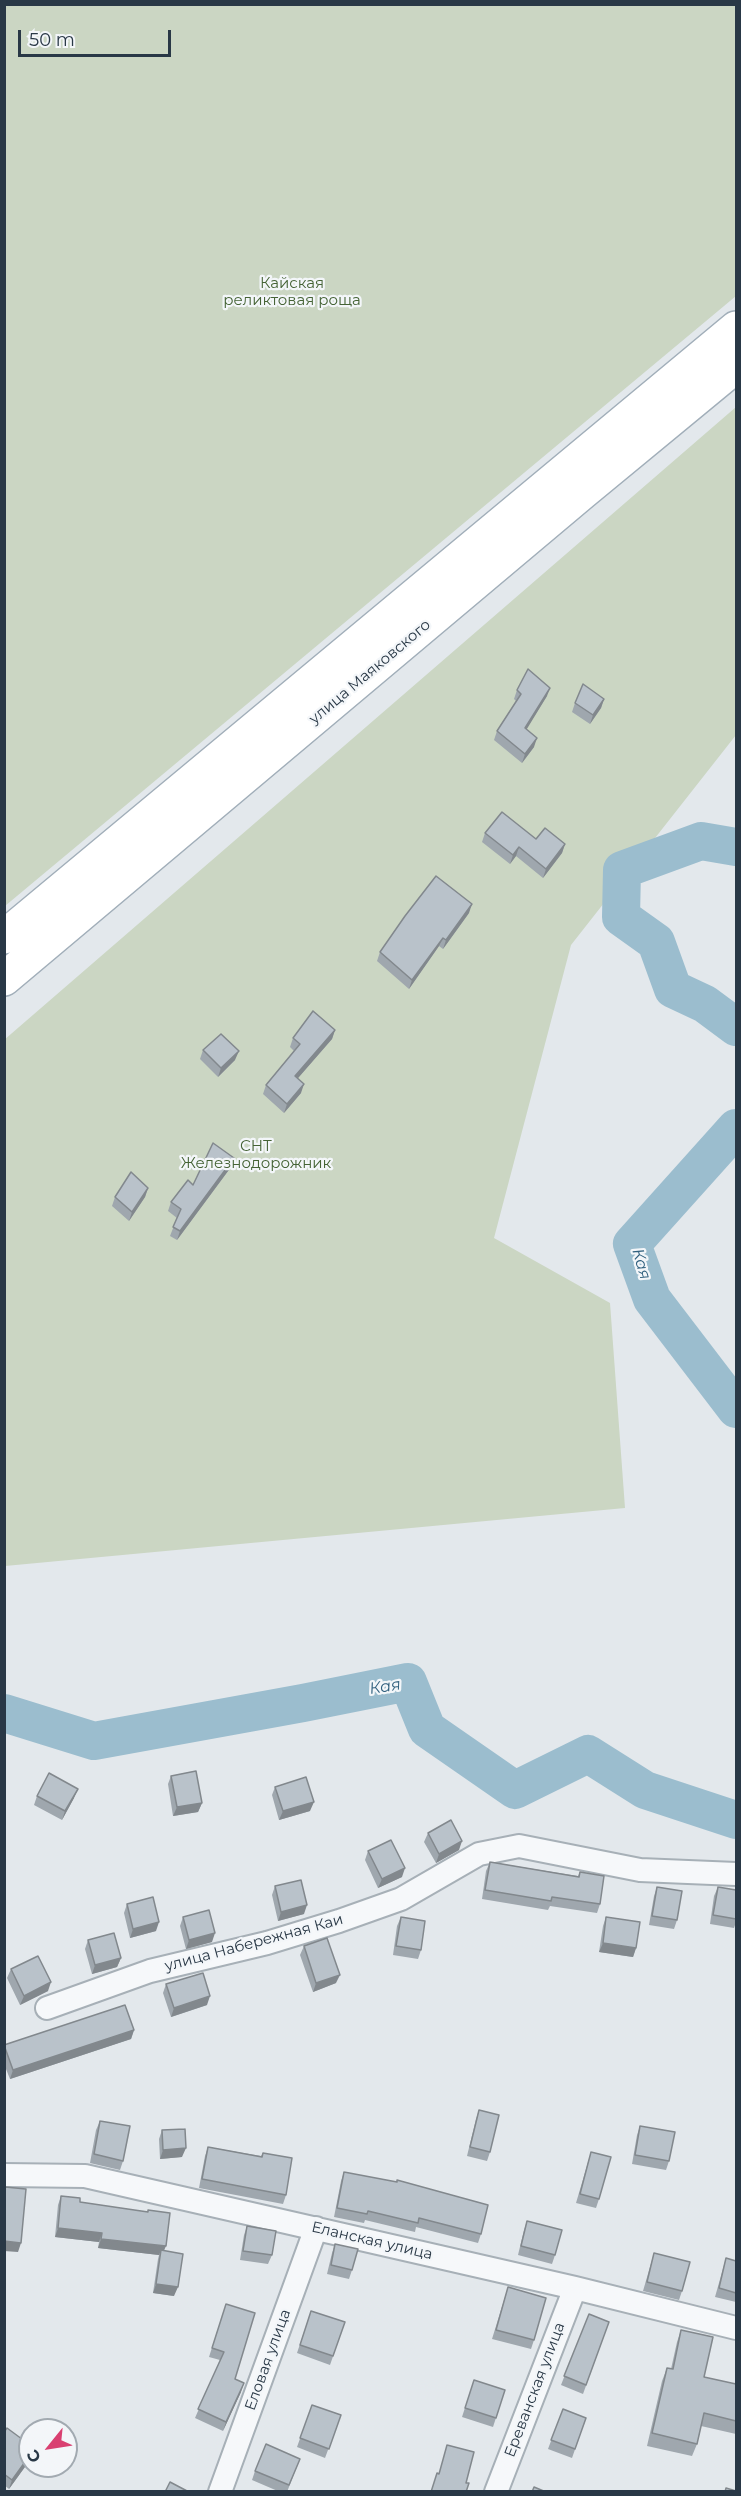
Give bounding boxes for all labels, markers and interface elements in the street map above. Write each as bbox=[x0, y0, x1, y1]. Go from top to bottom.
scale bar bbox=[21, 18, 174, 56]
text: 50 m bbox=[29, 29, 75, 51]
park label: Кайская реликтовая роща bbox=[223, 275, 361, 310]
street label: улица Маяковского bbox=[306, 616, 434, 728]
park label: СНТ Железнодорожник bbox=[181, 1138, 331, 1173]
water label: Кая bbox=[627, 1246, 655, 1282]
water label: Кая bbox=[368, 1675, 402, 1699]
street label: улица Набережная Каи bbox=[163, 1911, 345, 1975]
street label: Еланская улица bbox=[310, 2218, 434, 2264]
street label: Еловая улица bbox=[241, 2307, 295, 2413]
street label: Ереванская улица bbox=[501, 2320, 569, 2460]
north arrow bbox=[18, 2418, 78, 2478]
text: С bbox=[23, 2446, 45, 2466]

